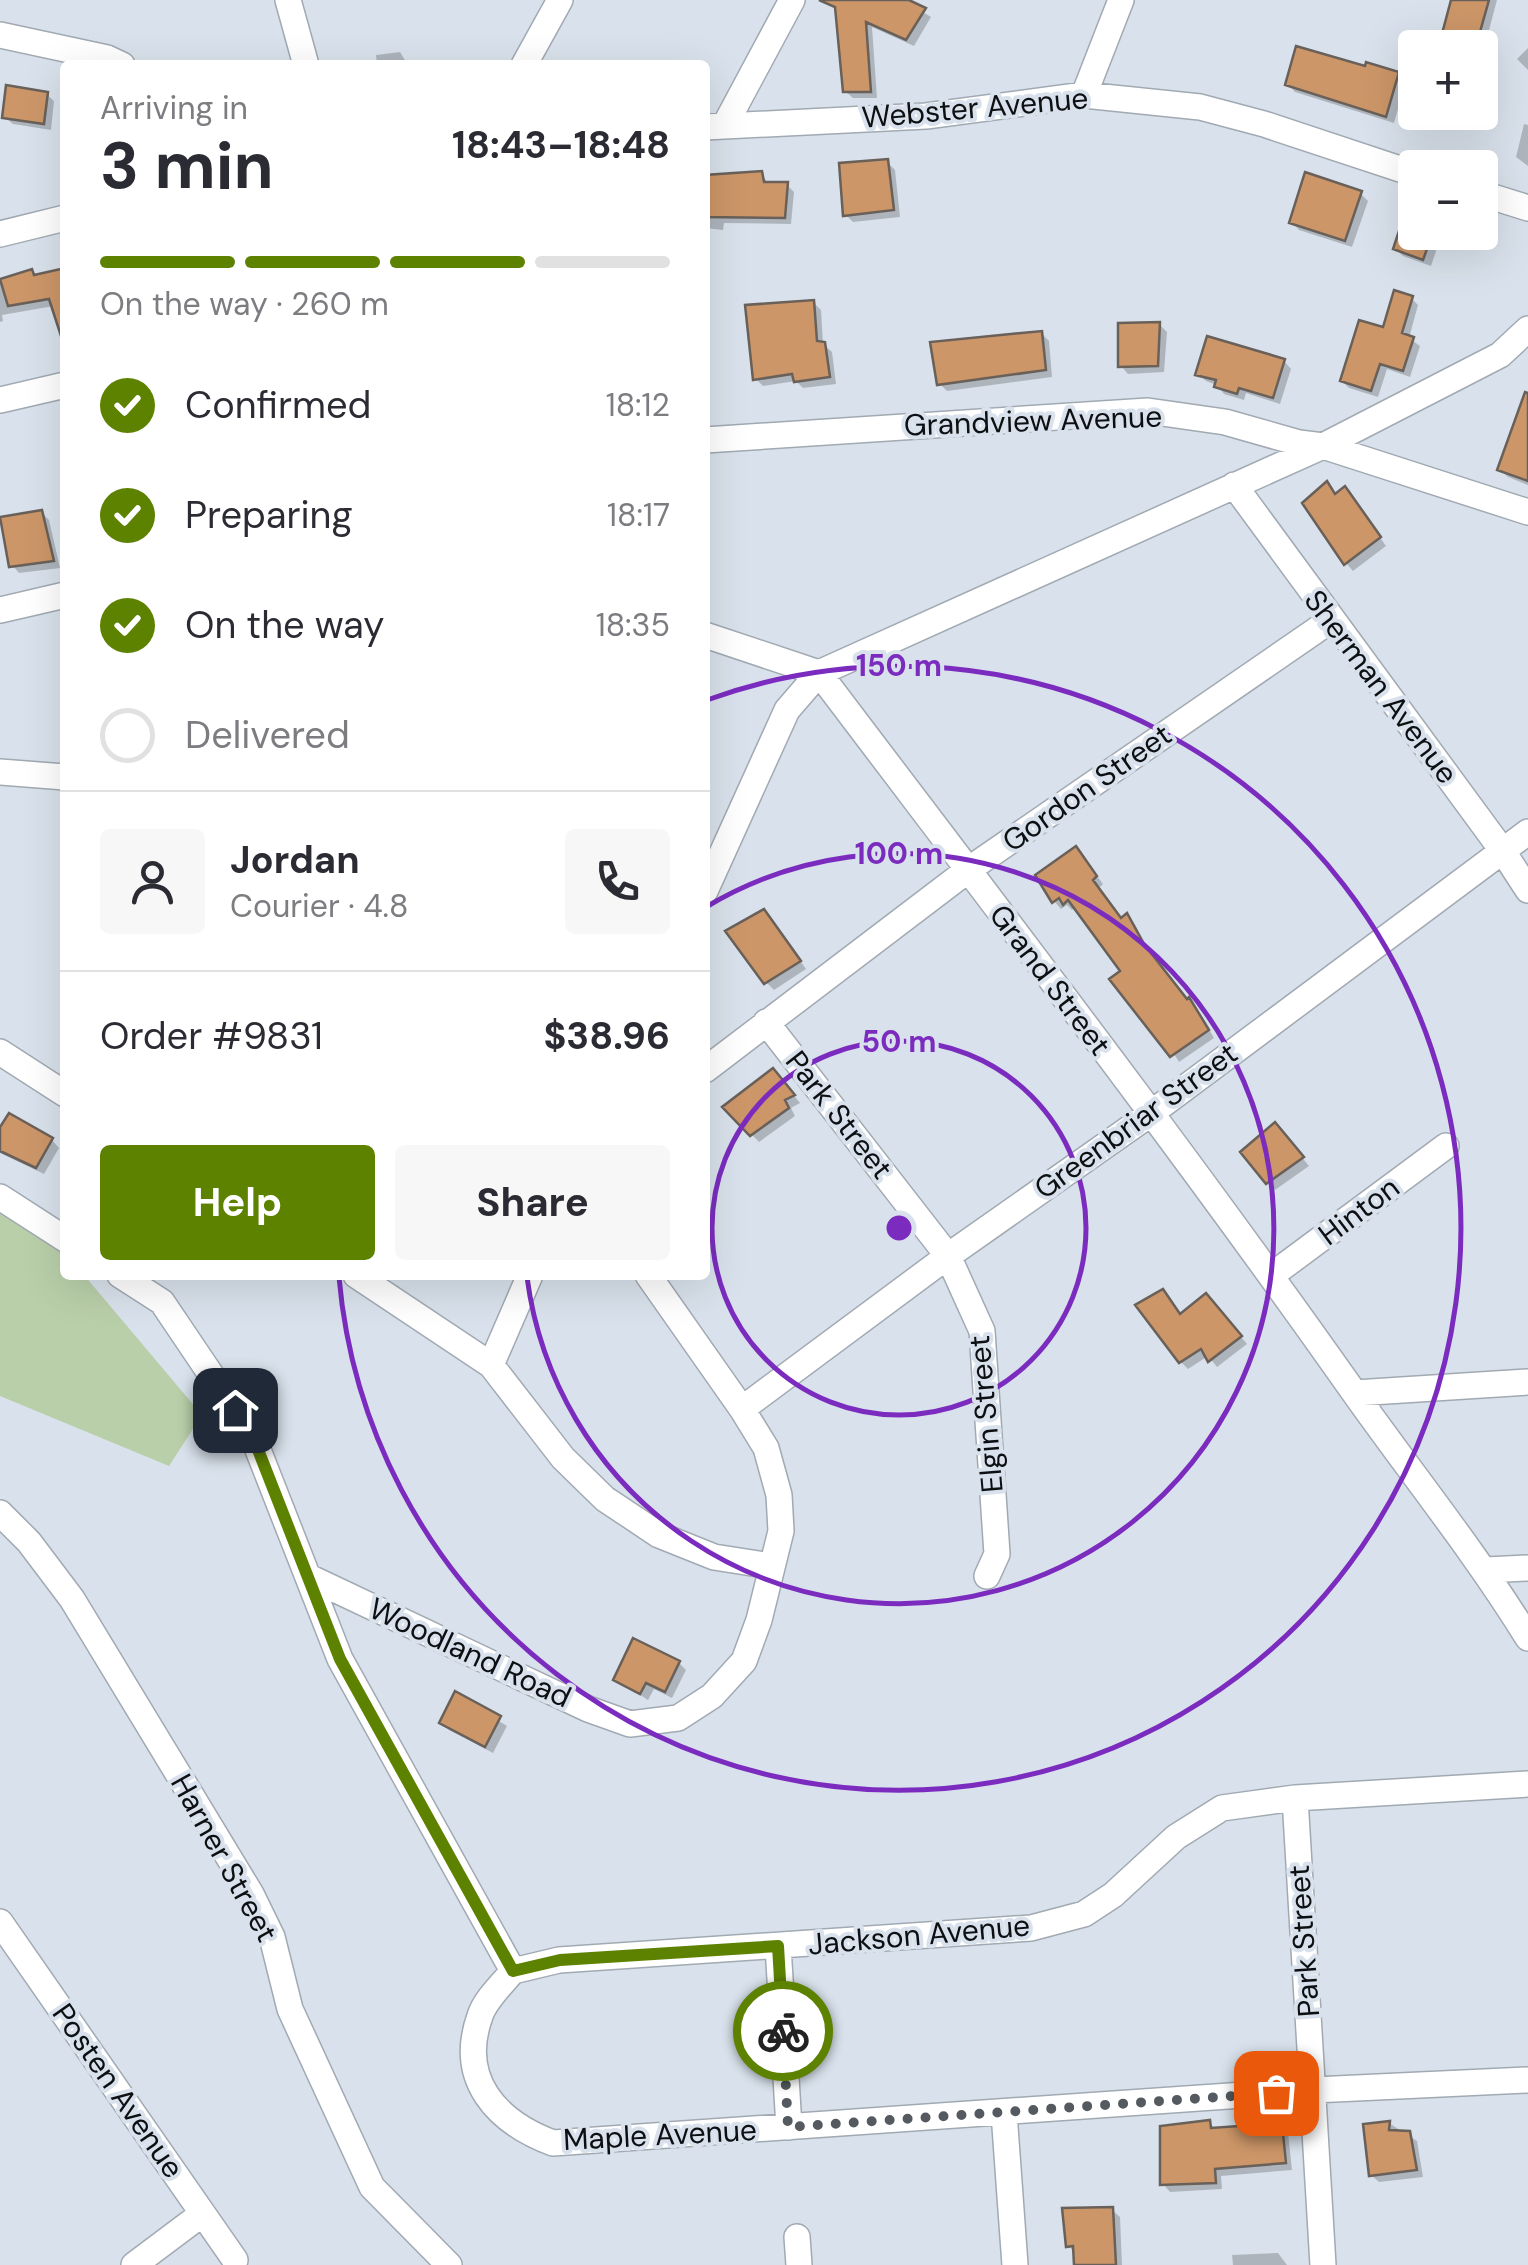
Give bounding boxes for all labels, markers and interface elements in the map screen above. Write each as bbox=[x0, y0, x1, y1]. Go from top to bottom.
map controls bbox=[1398, 30, 1498, 250]
button: + bbox=[1398, 30, 1498, 130]
street label: Webster Avenue bbox=[860, 78, 1090, 137]
text: Arriving in bbox=[100, 87, 248, 129]
text: 18:43–18:48 bbox=[452, 120, 670, 170]
text: 3 min bbox=[100, 124, 274, 208]
button: − bbox=[1398, 150, 1498, 250]
text: On the way · 260 m bbox=[100, 283, 389, 325]
icon: check bbox=[100, 378, 155, 433]
text: Confirmed bbox=[185, 380, 371, 430]
text: 18:12 bbox=[606, 384, 670, 426]
street label: Grandview Avenue bbox=[903, 397, 1163, 444]
icon: check bbox=[100, 488, 155, 543]
text: Preparing bbox=[185, 490, 353, 540]
text: 18:17 bbox=[607, 494, 670, 536]
street label: Sherman Avenue bbox=[1296, 582, 1467, 791]
icon: check bbox=[100, 598, 155, 653]
text: On the way bbox=[185, 600, 384, 650]
text: 18:35 bbox=[596, 604, 670, 646]
text: 150 m bbox=[856, 646, 942, 685]
text: Delivered bbox=[185, 710, 350, 760]
street label: Gordon Street bbox=[994, 715, 1179, 860]
button: person bbox=[100, 829, 205, 934]
button: phone bbox=[565, 829, 670, 934]
text: 100 m bbox=[855, 834, 943, 873]
text: Jordan bbox=[230, 835, 360, 885]
text: Courier · 4.8 bbox=[230, 885, 408, 927]
street label: Grand Street bbox=[981, 896, 1120, 1063]
text: Order #9831 bbox=[100, 1011, 323, 1061]
text: $38.96 bbox=[543, 1011, 670, 1061]
text: 50 m bbox=[861, 1022, 937, 1061]
street label: Greenbriar Street bbox=[1026, 1034, 1245, 1208]
street label: Park Street bbox=[777, 1043, 902, 1187]
button: Help bbox=[100, 1145, 375, 1260]
button: Share bbox=[395, 1145, 670, 1260]
street label: Hinton bbox=[1311, 1168, 1407, 1254]
centre of rings bbox=[881, 1210, 917, 1246]
street label: Elgin Street bbox=[959, 1334, 1012, 1494]
pin bbox=[193, 1368, 278, 1453]
icon: home bbox=[208, 1383, 263, 1438]
street label: Woodland Road bbox=[363, 1589, 578, 1716]
street label: Harner Street bbox=[162, 1767, 287, 1949]
street label: Park Street bbox=[1279, 1864, 1328, 2018]
street label: Jackson Avenue bbox=[806, 1905, 1032, 1964]
courier bbox=[733, 1981, 833, 2081]
street label: Posten Avenue bbox=[44, 1996, 193, 2186]
icon: bike bbox=[756, 2004, 811, 2059]
pin bbox=[1234, 2051, 1319, 2136]
icon: bag bbox=[1249, 2066, 1304, 2121]
street label: Maple Avenue bbox=[562, 2110, 758, 2159]

